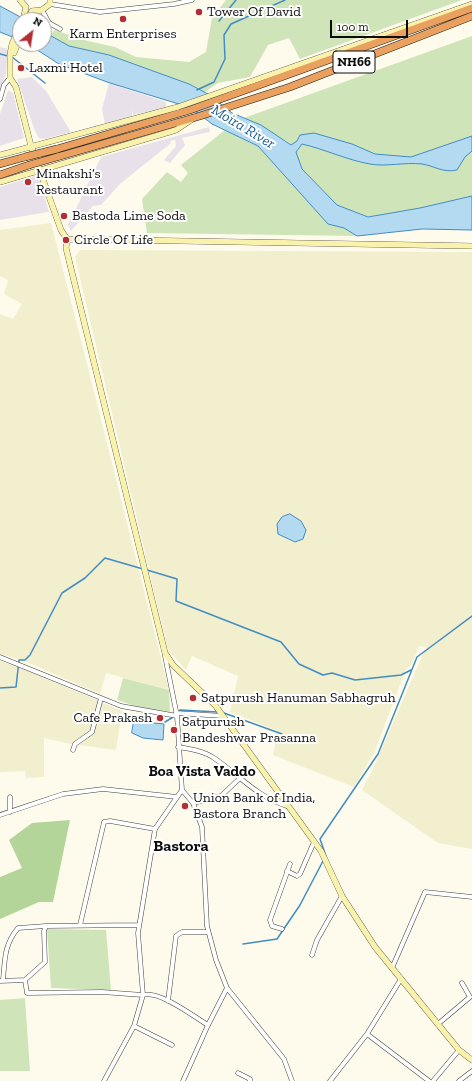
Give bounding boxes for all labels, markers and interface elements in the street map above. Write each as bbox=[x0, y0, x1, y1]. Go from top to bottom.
place label: Tower Of David bbox=[207, 4, 301, 20]
marker: Tower Of David bbox=[194, 7, 204, 17]
north arrow bbox=[12, 12, 52, 52]
scale bar bbox=[332, 12, 410, 38]
text: N bbox=[31, 14, 45, 30]
marker: Karm Enterprises bbox=[118, 14, 128, 24]
text: 100 m bbox=[337, 20, 369, 34]
place label: Karm Enterprises bbox=[69, 26, 177, 42]
road number: NH66 bbox=[333, 51, 375, 73]
place label: Laxmi Hotel bbox=[29, 60, 103, 76]
marker: Laxmi Hotel bbox=[16, 63, 26, 73]
water label: Moira River bbox=[208, 101, 278, 153]
place label: Minakshi’s Restaurant bbox=[36, 166, 103, 198]
marker: Minakshi’s Restaurant bbox=[23, 177, 33, 187]
place label: Bastoda Lime Soda bbox=[72, 208, 186, 224]
marker: Bastoda Lime Soda bbox=[59, 211, 69, 221]
place label: Circle Of Life bbox=[74, 232, 153, 248]
marker: Circle Of Life bbox=[61, 235, 71, 245]
place label: Satpurush Hanuman Sabhagruh bbox=[201, 690, 396, 706]
marker: Satpurush Hanuman Sabhagruh bbox=[188, 693, 198, 703]
place label: Cafe Prakash bbox=[73, 710, 152, 726]
marker: Cafe Prakash bbox=[155, 713, 165, 723]
place label: Satpurush Bandeshwar Prasanna bbox=[182, 714, 316, 746]
marker: Satpurush Bandeshwar Prasanna bbox=[169, 725, 179, 735]
district label: Boa Vista Vaddo bbox=[149, 763, 255, 781]
place label: Union Bank of India, Bastora Branch bbox=[193, 790, 315, 822]
marker: Union Bank of India, Bastora Branch bbox=[180, 801, 190, 811]
district label: Bastora bbox=[153, 836, 209, 856]

